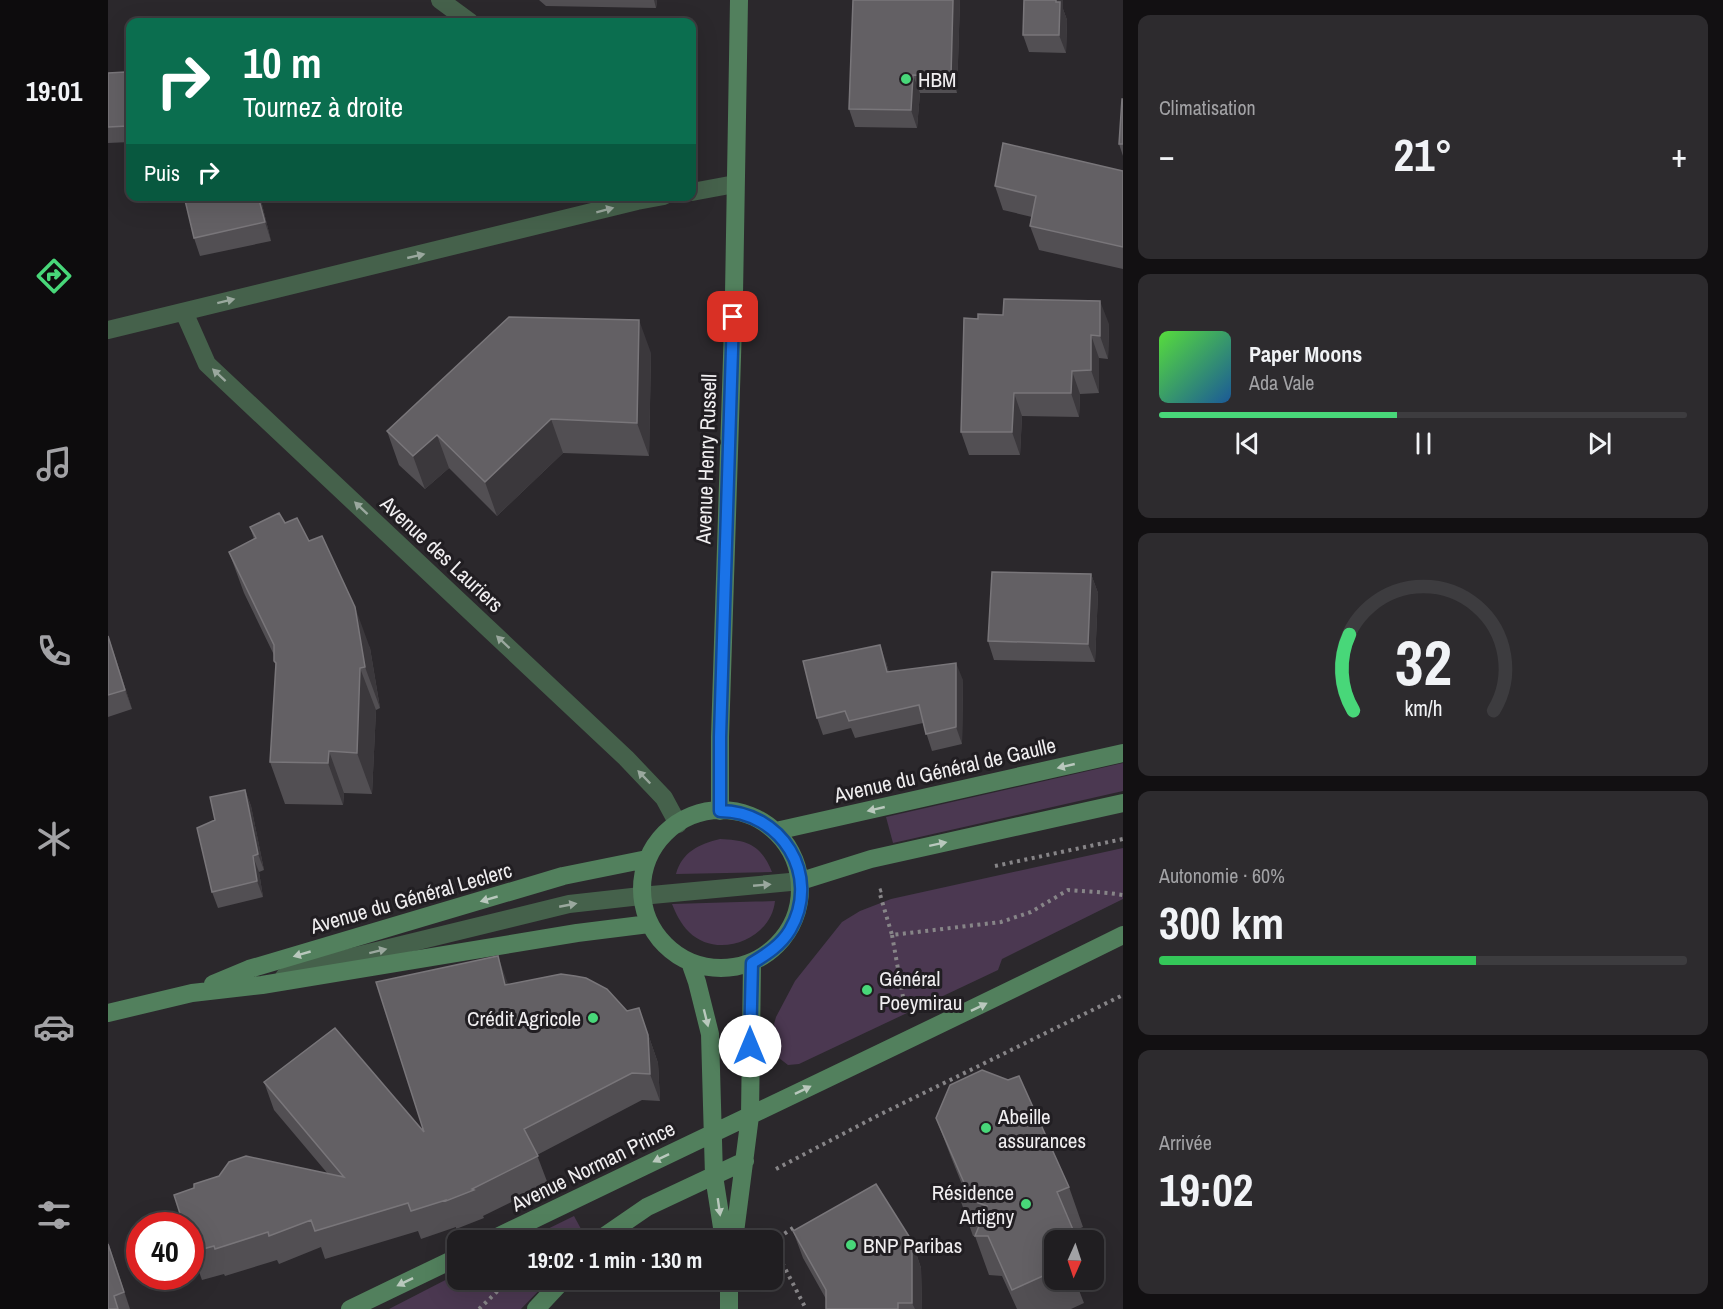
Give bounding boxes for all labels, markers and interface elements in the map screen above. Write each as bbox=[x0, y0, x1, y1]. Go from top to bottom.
text: 10 m bbox=[243, 35, 322, 91]
icon: right bbox=[144, 42, 222, 120]
place label: HBM bbox=[918, 65, 956, 94]
marker: HBM bbox=[899, 72, 913, 86]
text: 19:01 bbox=[26, 73, 82, 109]
text: Tournez à droite bbox=[243, 89, 403, 125]
text: Climatisation bbox=[1159, 94, 1256, 121]
text: 21° bbox=[1393, 124, 1453, 185]
text: − bbox=[1159, 133, 1175, 177]
text: + bbox=[1671, 133, 1687, 177]
icon: right bbox=[192, 156, 225, 189]
text: Puis bbox=[144, 158, 180, 188]
one-way arrow bbox=[596, 204, 614, 214]
one-way arrow bbox=[406, 250, 425, 260]
icon: directions bbox=[33, 255, 75, 297]
pin bbox=[707, 291, 758, 342]
one-way arrow bbox=[217, 296, 235, 306]
icon: arrive bbox=[716, 300, 749, 333]
text: Paper Moons bbox=[1249, 339, 1362, 369]
one-way arrow bbox=[211, 368, 226, 382]
text: Ada Vale bbox=[1249, 369, 1314, 396]
street label: Avenue Henry Russell bbox=[689, 374, 723, 545]
icon: previous bbox=[1231, 427, 1264, 460]
icon: pause bbox=[1407, 427, 1440, 460]
icon: next bbox=[1583, 427, 1616, 460]
icon: music bbox=[33, 443, 75, 485]
street label: Avenue des Lauriers bbox=[373, 489, 510, 619]
one-way arrow bbox=[354, 502, 368, 516]
text: 32 bbox=[1395, 621, 1451, 705]
icon: phone bbox=[33, 630, 75, 672]
one-way arrow bbox=[495, 635, 510, 649]
text: km/h bbox=[1404, 695, 1442, 724]
street label: Avenue du Général de Gaulle bbox=[830, 730, 1059, 810]
one-way arrow bbox=[1057, 761, 1075, 771]
one-way arrow bbox=[637, 769, 651, 784]
one-way arrow bbox=[867, 805, 885, 815]
icon: climate bbox=[33, 818, 75, 860]
one-way arrow bbox=[929, 838, 948, 848]
street label: Avenue du Général Leclerc bbox=[306, 855, 515, 941]
text: Autonomie · 60% bbox=[1159, 862, 1285, 889]
one-way arrow bbox=[752, 880, 771, 890]
text: 300 km bbox=[1159, 892, 1284, 953]
one-way arrow bbox=[480, 894, 498, 904]
one-way arrow bbox=[559, 900, 578, 909]
one-way arrow bbox=[369, 945, 388, 955]
one-way arrow bbox=[293, 950, 311, 959]
place label: Général Poeymirau bbox=[879, 964, 962, 1017]
marker: Général Poeymirau bbox=[860, 983, 874, 997]
one-way arrow bbox=[971, 1002, 988, 1011]
place label: Crédit Agricole bbox=[467, 1004, 581, 1033]
icon: car bbox=[33, 1006, 75, 1048]
one-way arrow bbox=[702, 1009, 712, 1027]
marker: Crédit Agricole bbox=[586, 1011, 600, 1025]
position arrow bbox=[718, 1014, 782, 1078]
one-way arrow bbox=[794, 1085, 811, 1094]
place label: Abeille assurances bbox=[997, 1102, 1086, 1155]
street label: Avenue Norman Prince bbox=[505, 1114, 680, 1219]
marker: Abeille assurances bbox=[979, 1121, 993, 1135]
text: Arrivée bbox=[1159, 1129, 1212, 1156]
one-way arrow bbox=[653, 1153, 670, 1162]
text: 19:02 bbox=[1159, 1159, 1253, 1220]
place label: Résidence Artigny bbox=[932, 1178, 1014, 1231]
icon: filters bbox=[33, 1194, 75, 1236]
marker: Résidence Artigny bbox=[1019, 1197, 1033, 1211]
one-way arrow bbox=[715, 1198, 724, 1217]
speed limit sign: 40 bbox=[126, 1212, 204, 1290]
north arrow bbox=[1044, 1230, 1104, 1290]
map controls bbox=[1044, 1230, 1104, 1290]
place label: BNP Paribas bbox=[863, 1231, 962, 1260]
marker: BNP Paribas bbox=[844, 1238, 858, 1252]
text: 19:02 · 1 min · 130 m bbox=[528, 1245, 702, 1275]
one-way arrow bbox=[396, 1278, 413, 1287]

